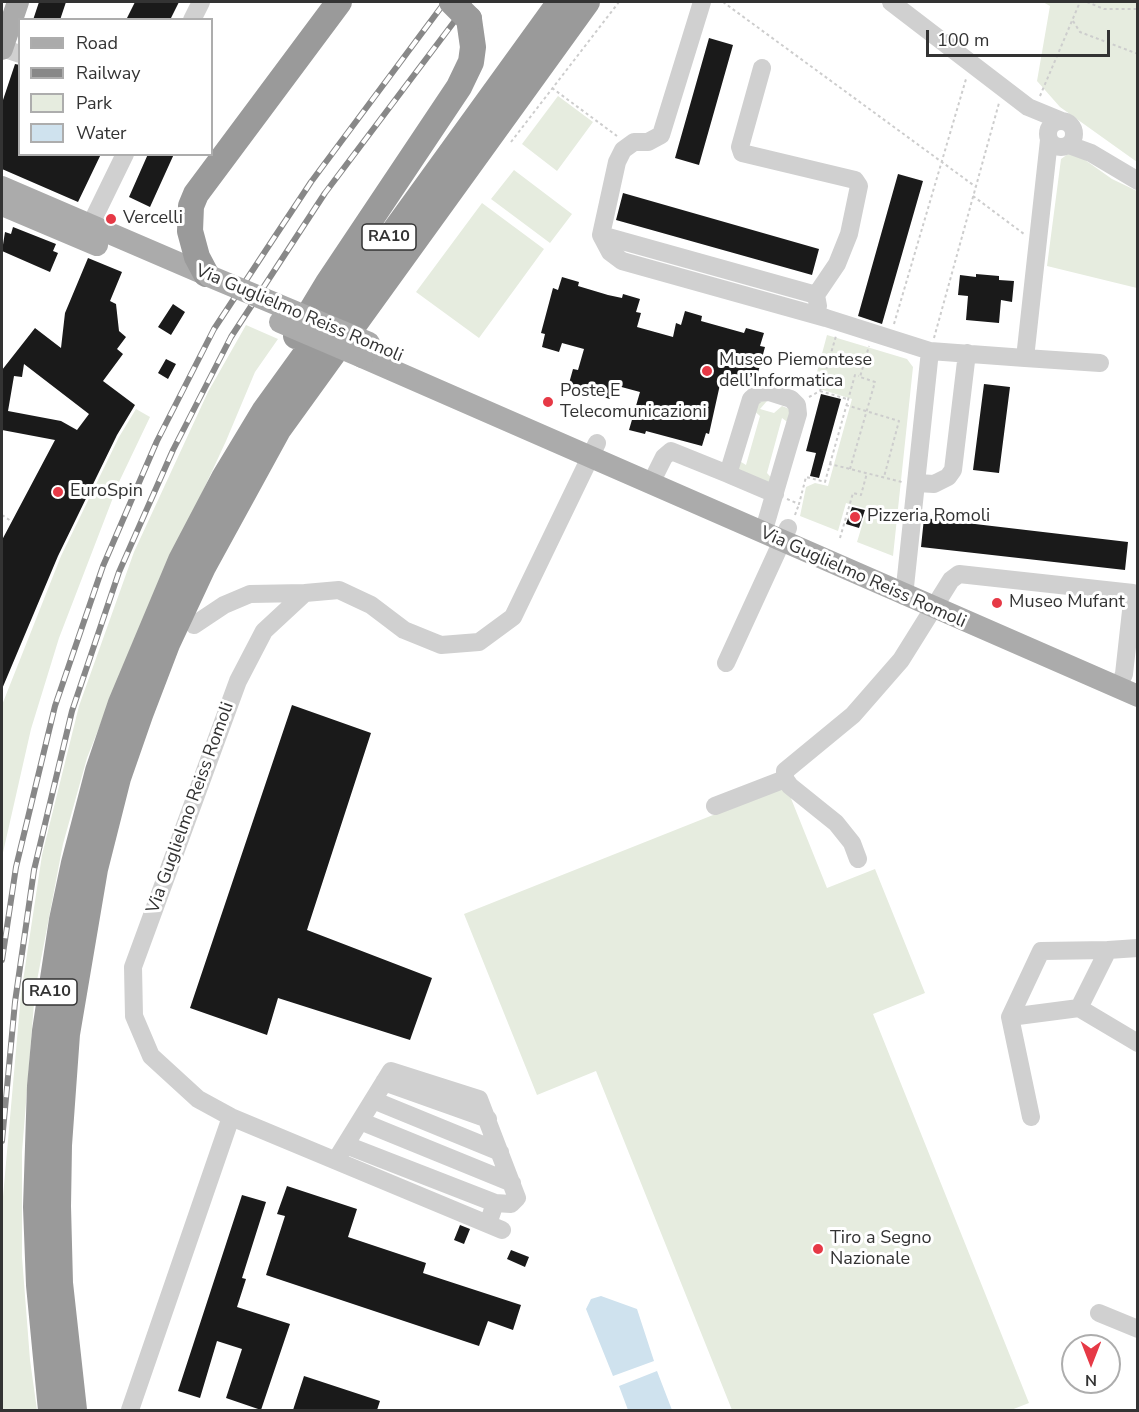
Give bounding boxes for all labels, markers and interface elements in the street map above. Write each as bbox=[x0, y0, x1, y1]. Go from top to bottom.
legend bbox=[18, 18, 213, 156]
scale bar bbox=[929, 18, 1114, 56]
text: 100 m bbox=[937, 28, 989, 52]
text: Road bbox=[76, 31, 118, 55]
text: Railway bbox=[76, 61, 141, 85]
text: Park bbox=[76, 91, 112, 115]
text: Water bbox=[76, 121, 127, 145]
place label: Vercelli bbox=[123, 208, 183, 230]
marker: Vercelli bbox=[104, 212, 118, 226]
road number: RA10 bbox=[362, 224, 416, 250]
street label: Via Guglielmo Reiss Romoli bbox=[192, 260, 406, 368]
place label: Museo Piemontese dell’Informatica bbox=[719, 350, 872, 392]
marker: Museo Piemontese dell’Informatica bbox=[700, 364, 714, 378]
place label: Poste E Telecomunicazioni bbox=[560, 381, 707, 424]
marker: Poste E Telecomunicazioni bbox=[541, 395, 555, 409]
place label: EuroSpin bbox=[70, 481, 143, 503]
marker: EuroSpin bbox=[51, 485, 65, 499]
place label: Pizzeria Romoli bbox=[867, 506, 990, 528]
marker: Pizzeria Romoli bbox=[848, 510, 862, 524]
street label: Via Guglielmo Reiss Romoli bbox=[757, 523, 969, 633]
place label: Museo Mufant bbox=[1009, 592, 1125, 614]
marker: Museo Mufant bbox=[990, 596, 1004, 610]
street label: Via Guglielmo Reiss Romoli bbox=[143, 699, 239, 917]
road number: RA10 bbox=[23, 979, 77, 1005]
place label: Tiro a Segno Nazionale bbox=[830, 1228, 932, 1270]
marker: Tiro a Segno Nazionale bbox=[811, 1242, 825, 1256]
north arrow bbox=[1061, 1334, 1121, 1394]
text: N bbox=[1085, 1369, 1097, 1391]

